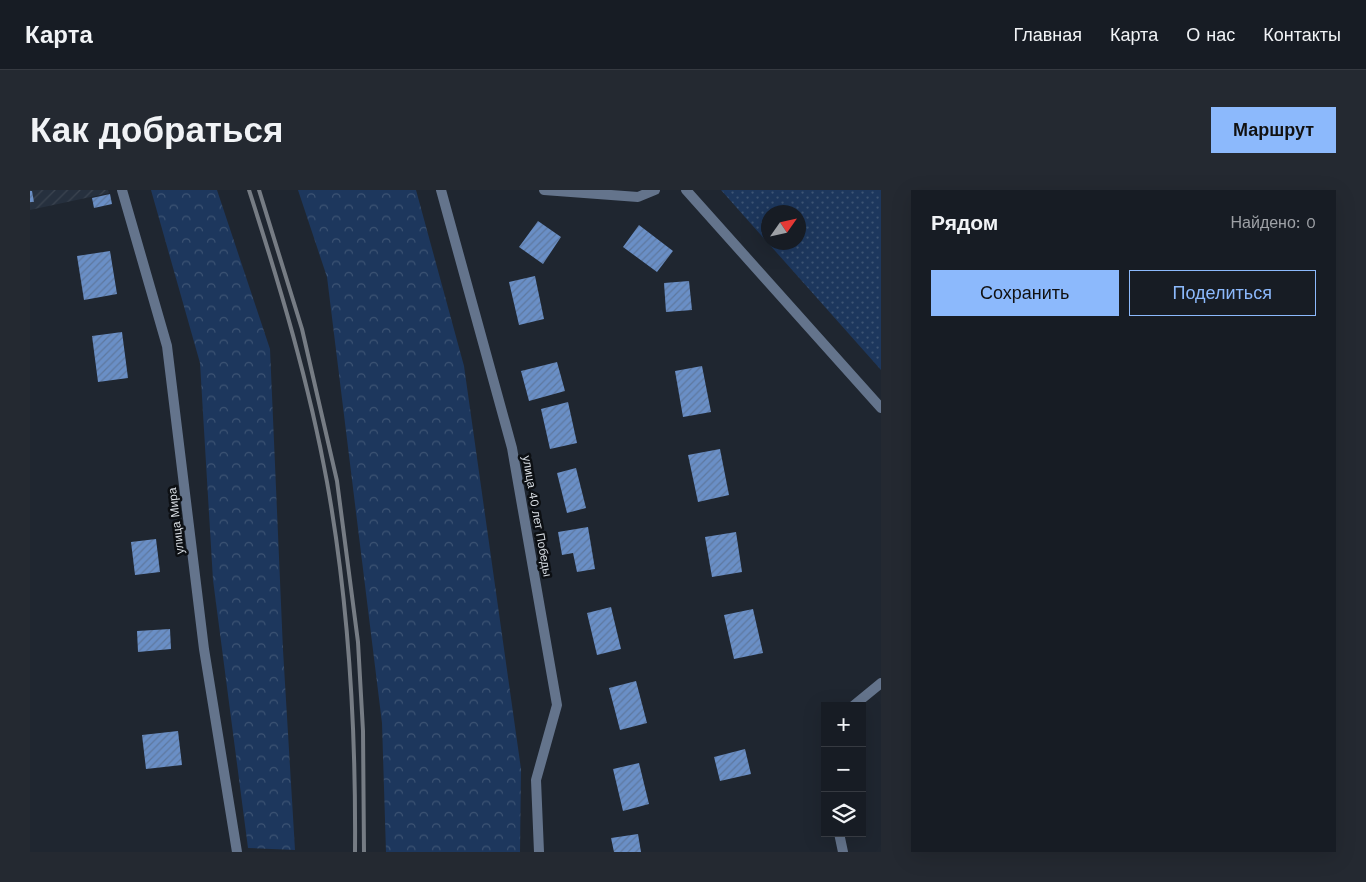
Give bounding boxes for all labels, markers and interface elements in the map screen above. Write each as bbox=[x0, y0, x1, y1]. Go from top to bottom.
text: Карта bbox=[25, 21, 93, 49]
text: Главная bbox=[1013, 24, 1082, 45]
text: Карта bbox=[1110, 24, 1158, 45]
text: О нас bbox=[1186, 24, 1235, 45]
text: Контакты bbox=[1263, 24, 1341, 45]
button: Маршрут bbox=[1211, 107, 1336, 153]
text: Как добраться bbox=[30, 109, 283, 151]
north arrow bbox=[761, 205, 806, 250]
text: Рядом bbox=[931, 210, 998, 235]
text: Найдено: 0 bbox=[1230, 213, 1316, 232]
button: Сохранить bbox=[931, 270, 1119, 316]
button: Поделиться bbox=[1129, 270, 1316, 316]
street label: улица 40 лет Победы bbox=[519, 454, 555, 578]
street label: улица Мира bbox=[165, 487, 187, 555]
map controls bbox=[821, 702, 866, 837]
button: + bbox=[821, 702, 866, 747]
button: − bbox=[821, 747, 866, 792]
button: layers bbox=[821, 792, 866, 837]

